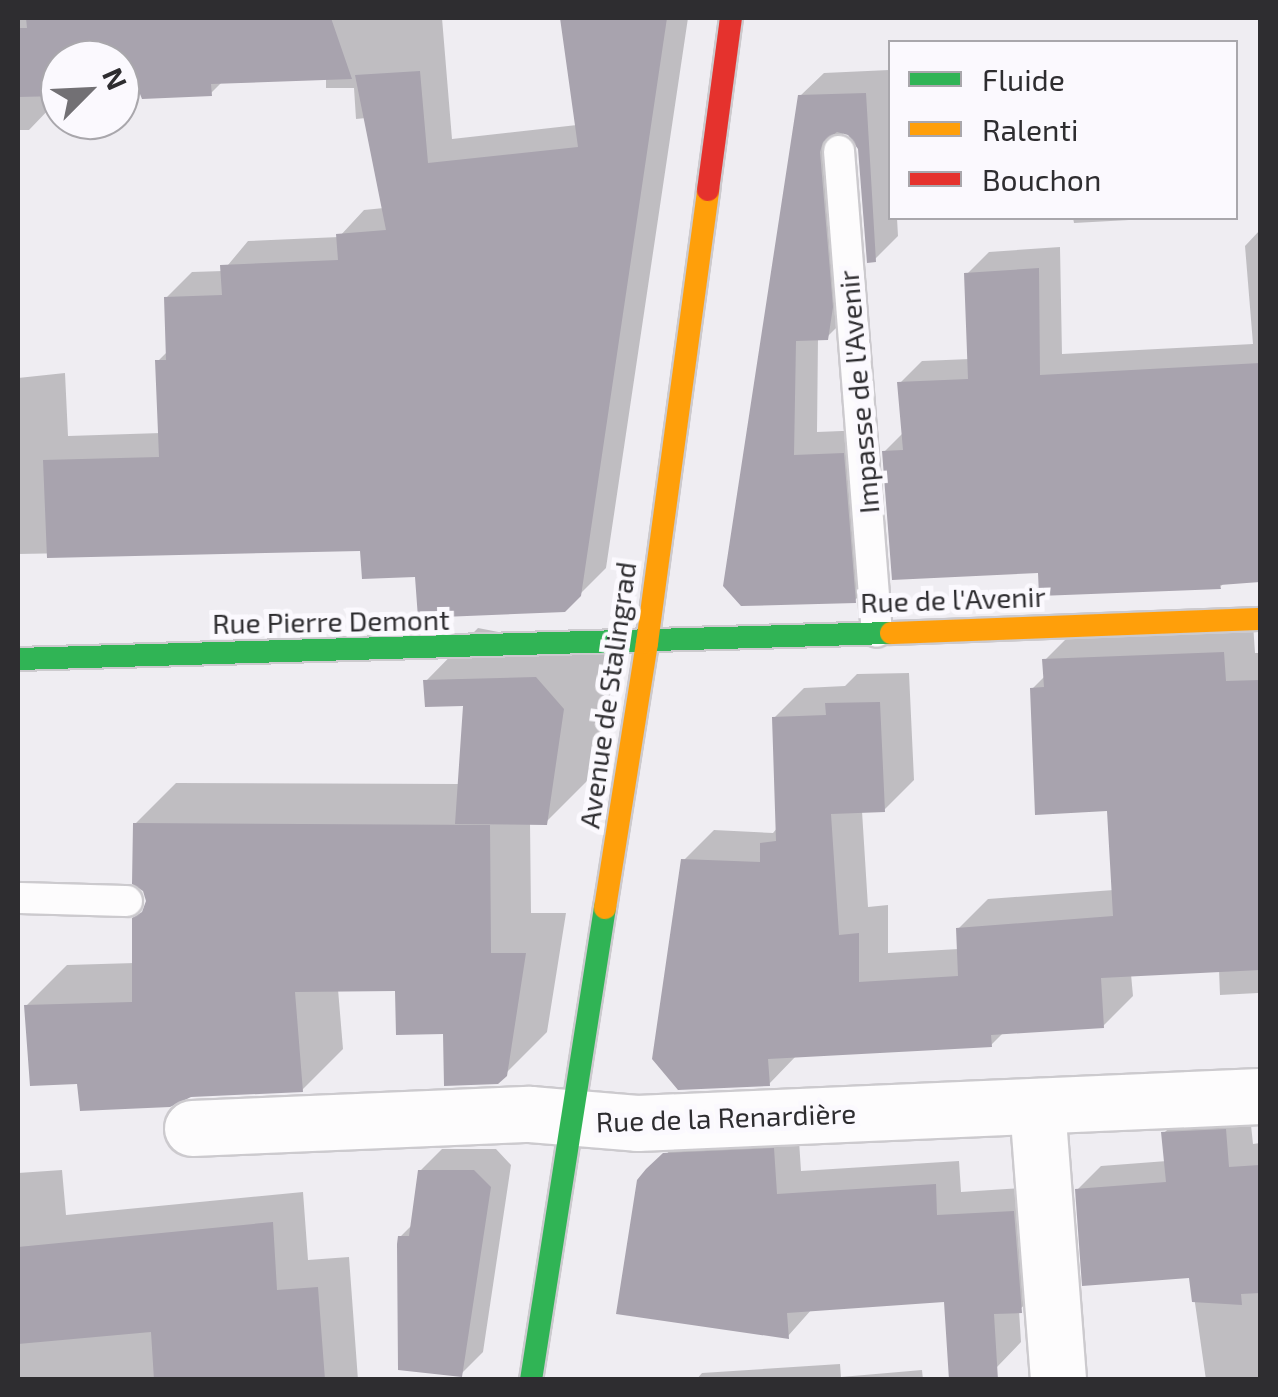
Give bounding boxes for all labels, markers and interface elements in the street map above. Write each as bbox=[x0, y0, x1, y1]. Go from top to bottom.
north arrow bbox=[40, 40, 140, 140]
legend bbox=[888, 40, 1238, 220]
text: Fluide bbox=[982, 61, 1065, 97]
text: N bbox=[96, 62, 135, 95]
text: Ralenti bbox=[982, 111, 1078, 147]
text: Bouchon bbox=[982, 161, 1101, 197]
street label: Impasse de l'Avenir bbox=[831, 269, 885, 515]
street label: Avenue de Stalingrad bbox=[572, 560, 642, 830]
street label: Rue de l'Avenir bbox=[860, 579, 1046, 619]
street label: Rue Pierre Demont bbox=[212, 602, 450, 640]
street label: Rue de la Renardière bbox=[595, 1096, 857, 1138]

